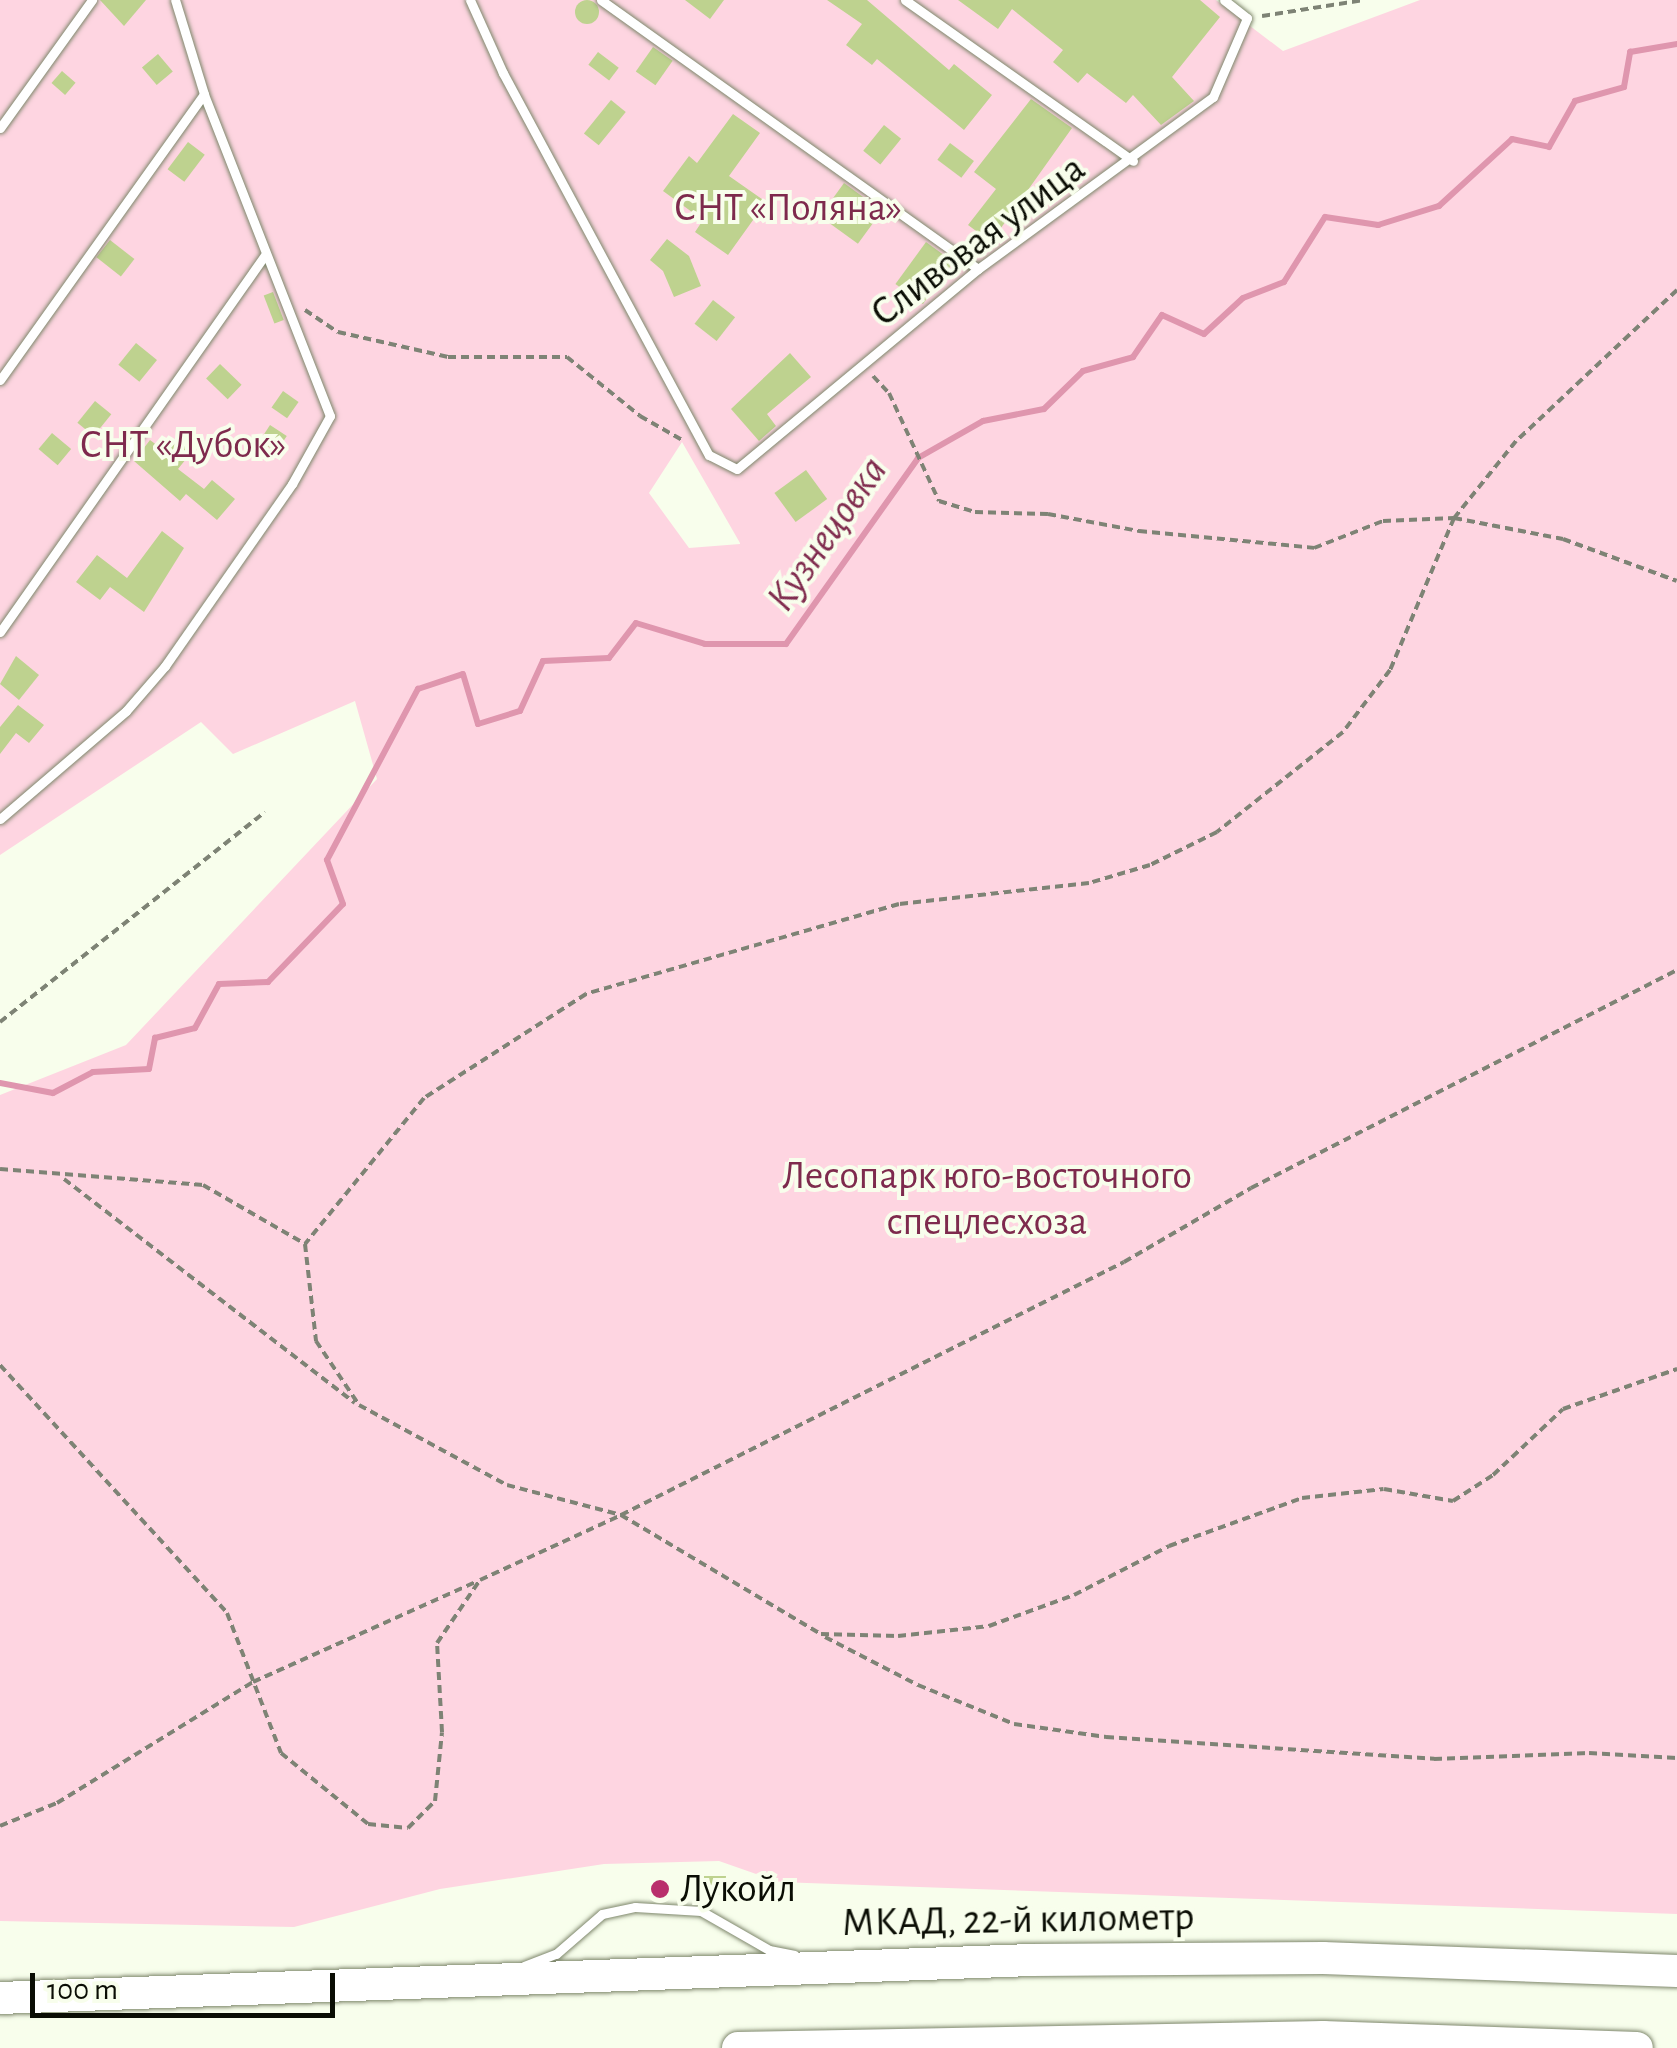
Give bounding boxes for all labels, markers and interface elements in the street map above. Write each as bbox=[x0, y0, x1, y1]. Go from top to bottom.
street label: Сливовая улица bbox=[861, 145, 1095, 337]
park label: СНТ «Поляна» bbox=[674, 184, 902, 232]
park label: СНТ «Дубок» bbox=[80, 421, 286, 469]
water label: Кузнецовка bbox=[756, 447, 898, 621]
park label: Лесопарк юго-восточного спецлесхоза bbox=[782, 1152, 1192, 1246]
place label: Лукойл bbox=[680, 1865, 796, 1913]
marker: Лукойл bbox=[649, 1878, 671, 1900]
street label: МКАД, 22-й километр bbox=[841, 1893, 1195, 1947]
scale bar bbox=[35, 1953, 340, 2015]
text: 100 m bbox=[47, 1975, 118, 2005]

